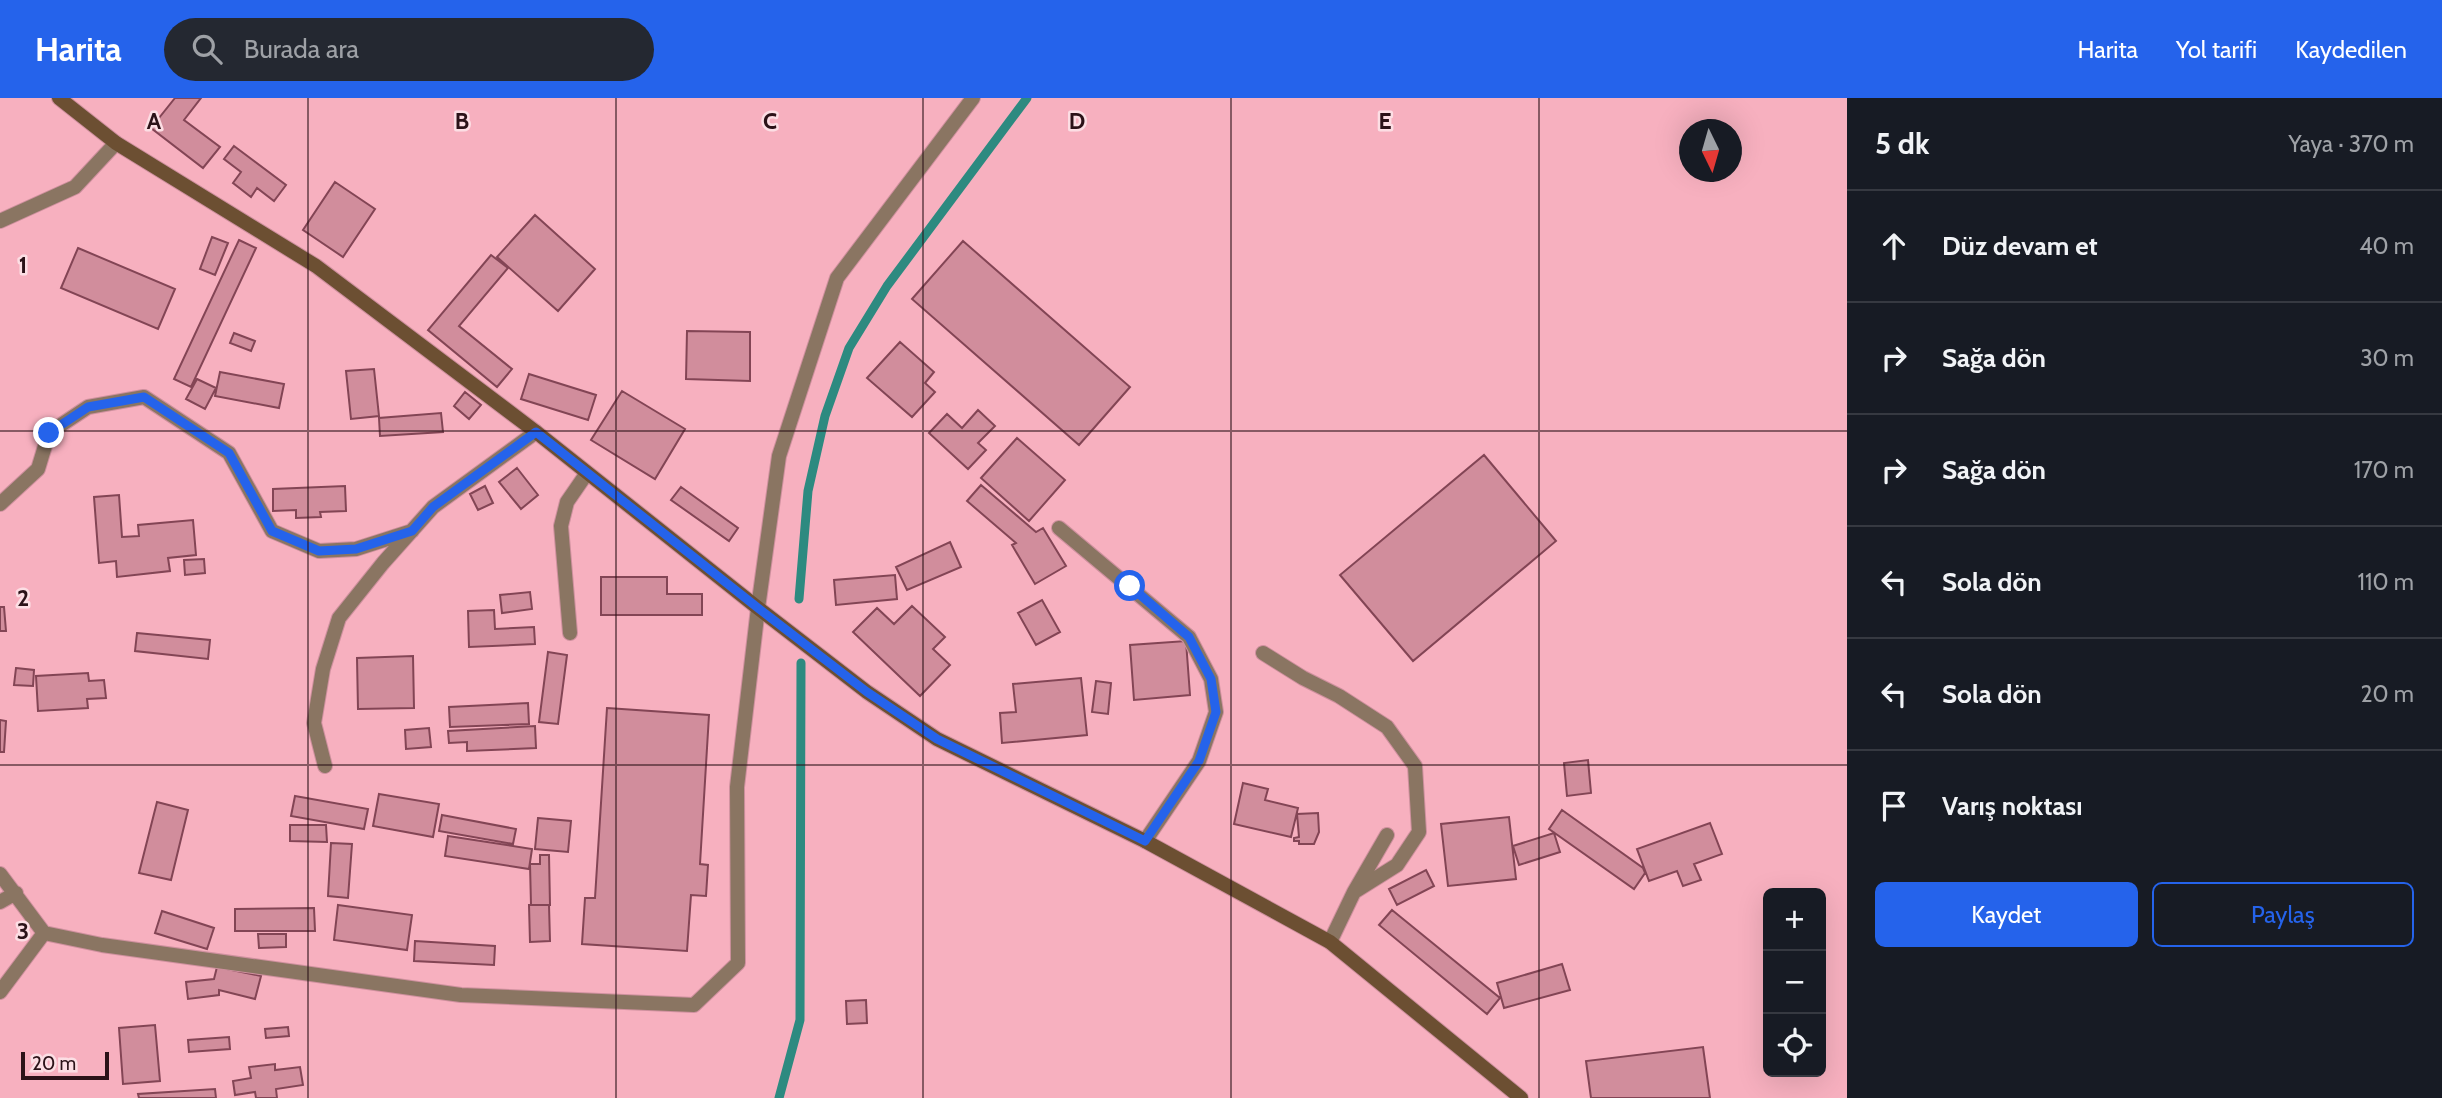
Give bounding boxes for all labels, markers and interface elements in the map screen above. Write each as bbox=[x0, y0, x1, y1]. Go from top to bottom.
search box bbox=[164, 18, 654, 81]
text: Harita bbox=[35, 29, 122, 69]
icon: search bbox=[188, 30, 226, 68]
text: Burada ara bbox=[244, 33, 359, 65]
text: Harita bbox=[2078, 35, 2138, 64]
text: Yol tarifi bbox=[2176, 35, 2257, 64]
text: Kaydedilen bbox=[2295, 35, 2407, 64]
text: A bbox=[147, 107, 162, 135]
text: B bbox=[455, 107, 469, 135]
text: C bbox=[763, 107, 777, 135]
text: D bbox=[1069, 107, 1085, 135]
text: E bbox=[1378, 107, 1392, 135]
north arrow bbox=[1679, 119, 1742, 182]
text: 5 dk bbox=[1875, 125, 1930, 162]
text: Yaya · 370 m bbox=[2288, 130, 2414, 158]
icon: ahead bbox=[1875, 227, 1913, 265]
text: Düz devam et bbox=[1942, 230, 2098, 262]
text: 40 m bbox=[2359, 232, 2414, 260]
text: 1 bbox=[19, 251, 27, 279]
icon: right bbox=[1875, 339, 1913, 377]
text: Sağa dön bbox=[1942, 342, 2046, 374]
text: 30 m bbox=[2360, 344, 2414, 372]
route end bbox=[33, 417, 64, 448]
icon: right bbox=[1875, 451, 1913, 489]
text: Sağa dön bbox=[1942, 454, 2046, 486]
text: 170 m bbox=[2354, 456, 2414, 484]
icon: left bbox=[1875, 563, 1913, 601]
text: Sola dön bbox=[1942, 566, 2042, 598]
text: 110 m bbox=[2358, 568, 2414, 596]
route start bbox=[1114, 570, 1145, 601]
text: 2 bbox=[17, 584, 29, 612]
icon: left bbox=[1875, 675, 1913, 713]
text: Sola dön bbox=[1942, 678, 2042, 710]
text: 20 m bbox=[2361, 680, 2414, 708]
icon: arrive bbox=[1875, 787, 1913, 825]
text: Varış noktası bbox=[1942, 790, 2083, 822]
button: Kaydet bbox=[1875, 882, 2138, 947]
button: Paylaş bbox=[2152, 882, 2414, 947]
map controls bbox=[1763, 888, 1826, 1077]
button: + bbox=[1763, 888, 1826, 951]
text: 3 bbox=[17, 917, 29, 945]
button: − bbox=[1763, 951, 1826, 1014]
button: locate bbox=[1763, 1014, 1826, 1077]
scale bar bbox=[21, 1049, 108, 1081]
text: 20 m bbox=[32, 1052, 76, 1075]

